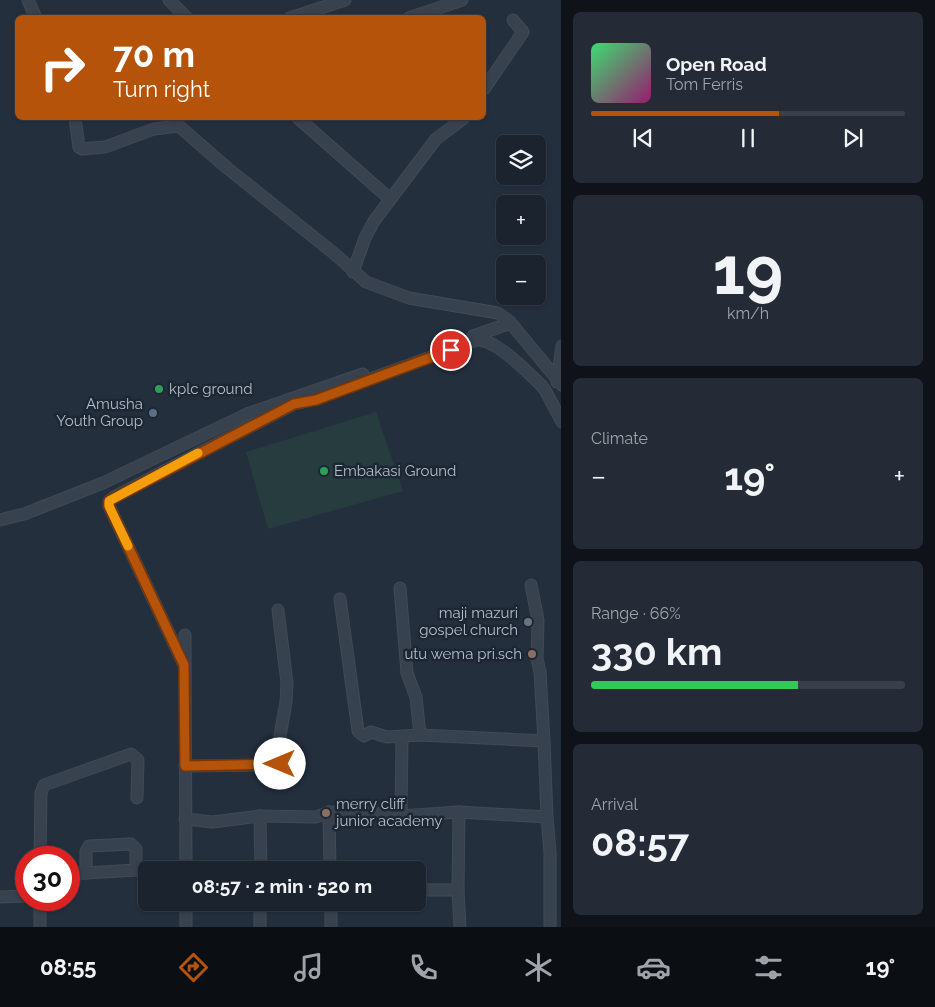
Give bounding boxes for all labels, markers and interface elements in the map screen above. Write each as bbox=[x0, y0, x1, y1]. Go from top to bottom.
text: 70 m bbox=[113, 34, 195, 75]
icon: right bbox=[30, 35, 95, 100]
text: Open Road bbox=[666, 53, 767, 75]
text: Tom Ferris bbox=[666, 75, 743, 94]
text: Turn right bbox=[113, 76, 210, 102]
icon: previous bbox=[629, 124, 657, 152]
icon: pause bbox=[734, 124, 762, 152]
icon: next bbox=[839, 124, 867, 152]
map controls bbox=[496, 135, 546, 305]
button: layers bbox=[496, 135, 546, 185]
button: + bbox=[496, 195, 546, 245]
text: 19 bbox=[713, 233, 783, 309]
button: − bbox=[496, 255, 546, 305]
text: km/h bbox=[727, 304, 769, 323]
pin bbox=[430, 329, 472, 371]
icon: arrive bbox=[437, 336, 465, 364]
place label: kplc ground bbox=[169, 380, 253, 398]
marker: kplc ground bbox=[153, 383, 165, 395]
place label: Amusha Youth Group bbox=[56, 395, 143, 430]
marker: Amusha Youth Group bbox=[147, 407, 159, 419]
text: Climate bbox=[591, 429, 648, 448]
text: 19° bbox=[724, 454, 775, 499]
text: − bbox=[591, 460, 606, 493]
text: + bbox=[893, 460, 905, 493]
place label: Embakasi Ground bbox=[334, 462, 456, 480]
marker: Embakasi Ground bbox=[318, 465, 330, 477]
place label: maji mazuri gospel church bbox=[419, 604, 518, 639]
text: Range · 66% bbox=[591, 604, 681, 623]
marker: maji mazuri gospel church bbox=[522, 616, 534, 628]
text: 330 km bbox=[591, 629, 722, 674]
place label: utu wema pri.sch bbox=[404, 645, 522, 663]
marker: utu wema pri.sch bbox=[526, 648, 538, 660]
position arrow bbox=[253, 737, 305, 789]
place label: merry cliff junior academy bbox=[334, 795, 442, 830]
text: Arrival bbox=[591, 795, 638, 814]
marker: merry cliff junior academy bbox=[320, 807, 332, 819]
text: 08:57 bbox=[591, 820, 689, 865]
speed limit sign: 30 bbox=[15, 846, 80, 911]
text: 08:57 · 2 min · 520 m bbox=[192, 875, 372, 897]
icon: directions bbox=[176, 950, 211, 985]
icon: music bbox=[291, 950, 326, 985]
icon: phone bbox=[406, 950, 441, 985]
icon: climate bbox=[521, 950, 556, 985]
icon: car bbox=[636, 950, 671, 985]
icon: filters bbox=[751, 950, 786, 985]
text: 08:55 bbox=[40, 954, 97, 980]
text: 19° bbox=[866, 954, 895, 980]

